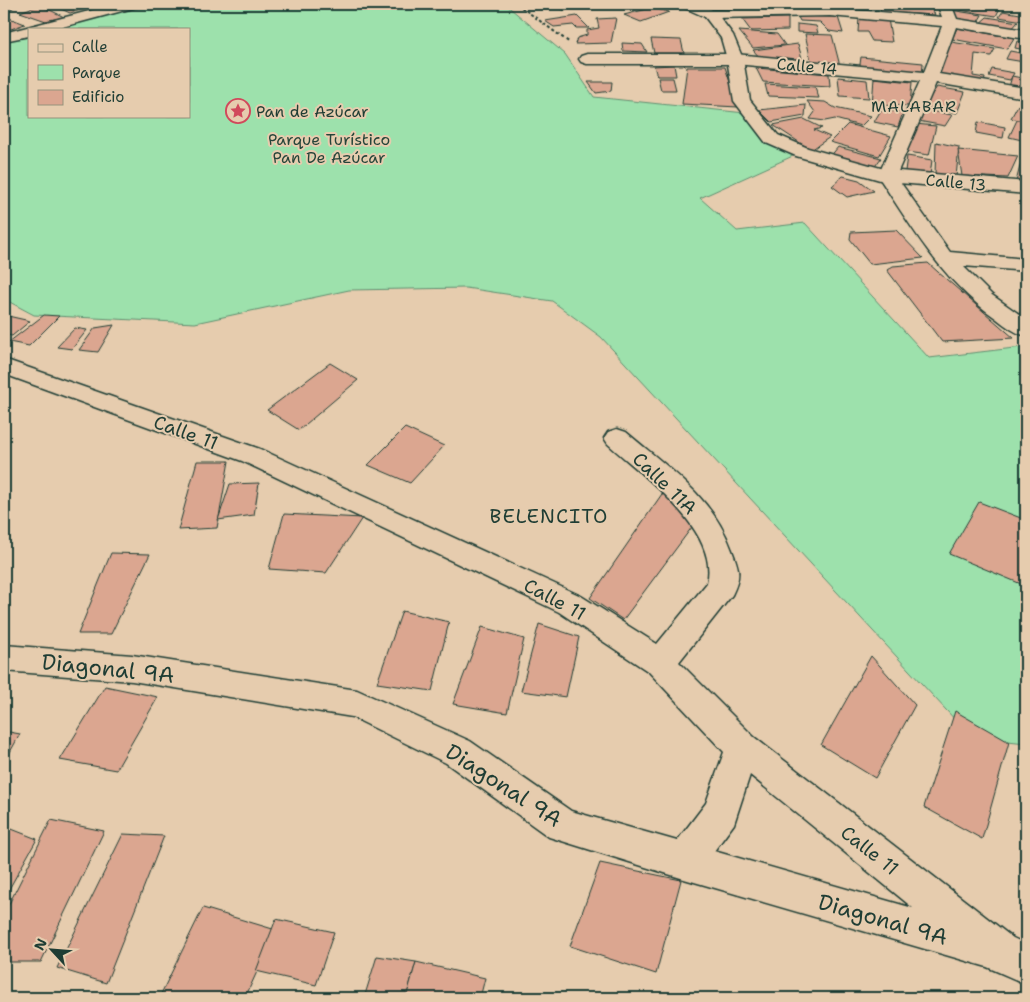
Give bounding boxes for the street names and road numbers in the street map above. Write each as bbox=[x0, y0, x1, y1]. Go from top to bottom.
street label: Calle 14 bbox=[776, 53, 838, 80]
street label: Calle 13 bbox=[925, 169, 987, 196]
street label: Calle 11 bbox=[150, 409, 222, 456]
street label: Calle 11A bbox=[627, 447, 702, 520]
street label: Calle 11 bbox=[519, 573, 590, 626]
street label: Diagonal 9A bbox=[40, 647, 176, 690]
street label: Diagonal 9A bbox=[440, 737, 567, 834]
street label: Calle 11 bbox=[836, 820, 904, 881]
street label: Diagonal 9A bbox=[815, 887, 951, 952]

